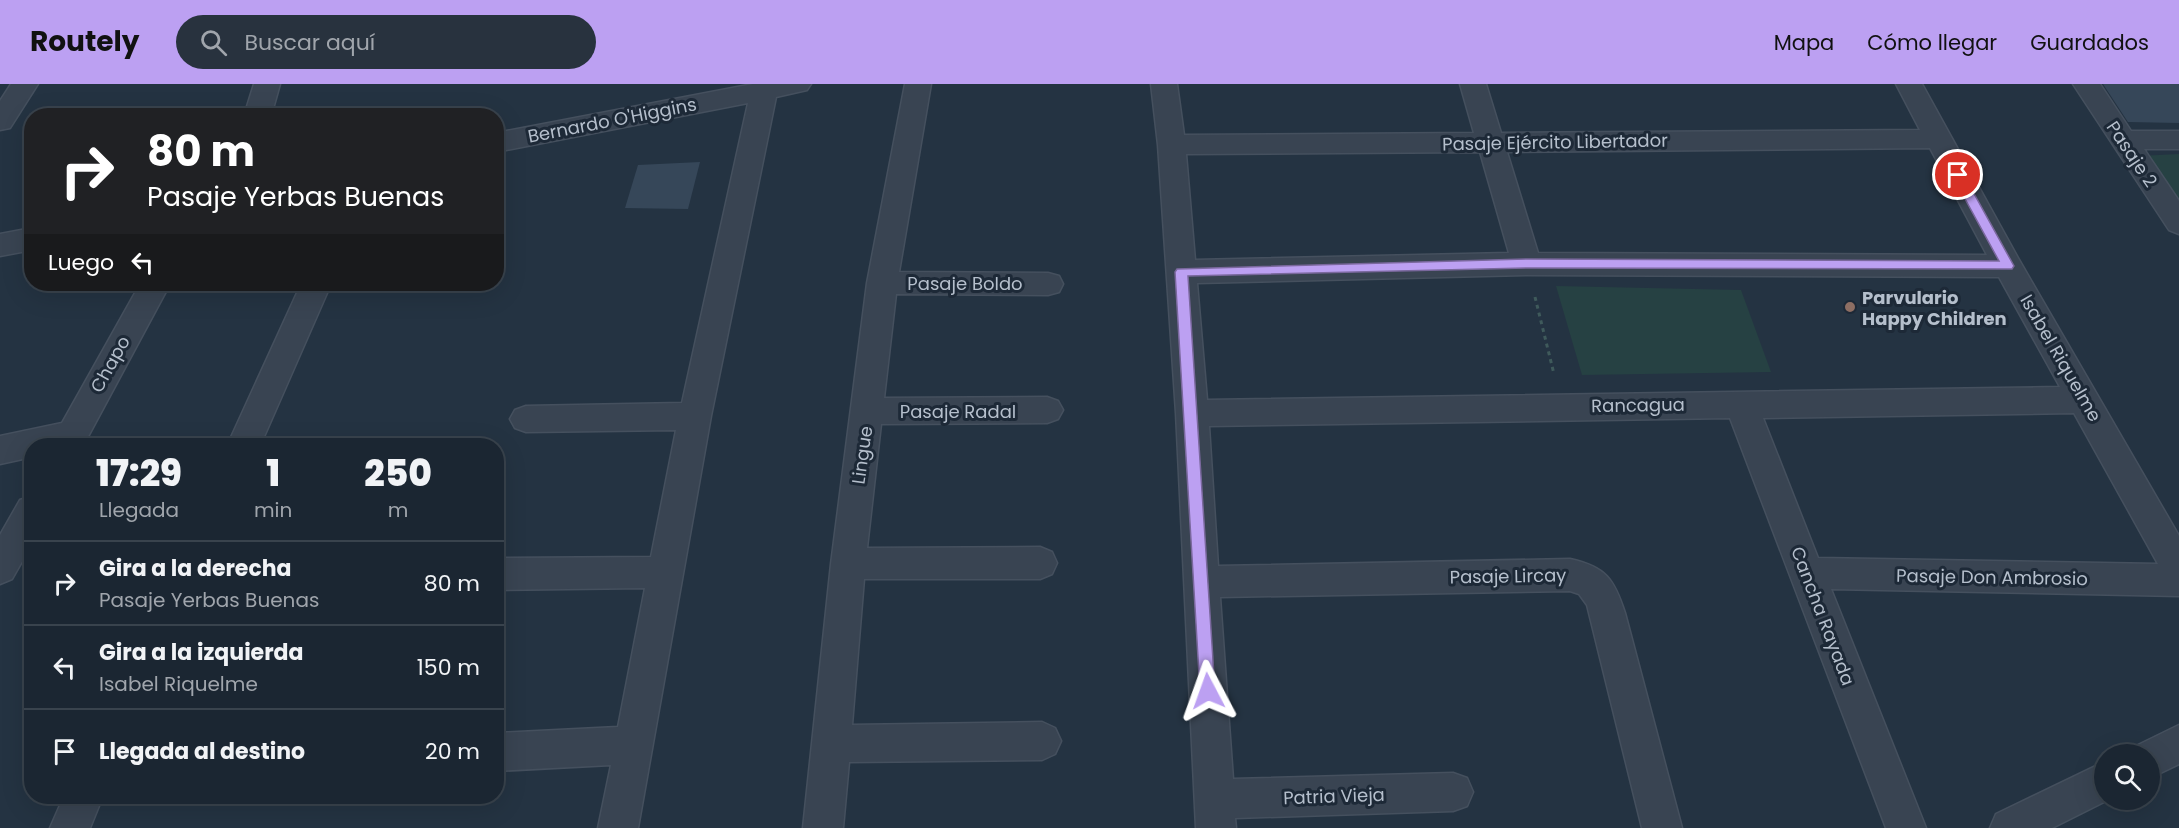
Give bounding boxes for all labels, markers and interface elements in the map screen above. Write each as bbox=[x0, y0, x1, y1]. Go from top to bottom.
search box bbox=[176, 15, 596, 69]
text: Routely bbox=[30, 22, 140, 61]
icon: search bbox=[197, 26, 230, 59]
text: Buscar aquí bbox=[245, 27, 375, 58]
text: Mapa bbox=[1774, 28, 1834, 57]
text: Cómo llegar bbox=[1867, 28, 1997, 57]
text: Guardados bbox=[2030, 28, 2149, 57]
street label: Bernardo O'Higgins bbox=[525, 91, 699, 149]
street label: Pasaje 2 bbox=[2101, 116, 2163, 192]
text: 80 m bbox=[147, 122, 255, 181]
street label: Pasaje Ejército Libertador bbox=[1442, 128, 1668, 156]
icon: right bbox=[48, 132, 126, 210]
pin bbox=[1932, 149, 1983, 200]
icon: arrive bbox=[1941, 158, 1974, 191]
text: Pasaje Yerbas Buenas bbox=[147, 178, 444, 215]
icon: left bbox=[126, 246, 159, 279]
text: Luego bbox=[48, 247, 114, 278]
street label: Pasaje Boldo bbox=[907, 271, 1023, 296]
place label: Parvulario Happy Children bbox=[1862, 285, 2007, 331]
street label: Isabel Riquelme bbox=[2014, 290, 2108, 426]
marker: Parvulario Happy Children bbox=[1843, 300, 1857, 314]
street label: Chapo bbox=[84, 331, 136, 397]
street label: Rancagua bbox=[1591, 392, 1685, 418]
street label: Pasaje Radal bbox=[900, 399, 1016, 424]
street label: Lingue bbox=[846, 424, 878, 486]
text: 17:29 bbox=[96, 448, 182, 499]
text: 1 bbox=[266, 448, 280, 499]
text: 250 bbox=[364, 448, 432, 499]
text: Llegada bbox=[99, 496, 179, 524]
text: min bbox=[254, 496, 292, 524]
text: m bbox=[388, 496, 408, 524]
street label: Cancha Rayada bbox=[1785, 543, 1861, 689]
text: Gira a la derecha bbox=[99, 553, 292, 584]
street label: Pasaje Lircay bbox=[1449, 562, 1567, 590]
street label: Pasaje Don Ambrosio bbox=[1896, 563, 2088, 591]
icon: right bbox=[48, 567, 81, 600]
text: 80 m bbox=[424, 568, 480, 599]
text: Pasaje Yerbas Buenas bbox=[99, 586, 319, 614]
text: Gira a la izquierda bbox=[99, 637, 303, 668]
icon: left bbox=[48, 651, 81, 684]
text: 150 m bbox=[417, 652, 480, 683]
position arrow bbox=[1176, 659, 1240, 723]
text: Isabel Riquelme bbox=[99, 670, 258, 698]
icon: arrive bbox=[48, 735, 81, 768]
text: Llegada al destino bbox=[99, 736, 305, 767]
text: 20 m bbox=[425, 736, 480, 767]
map controls bbox=[2094, 744, 2160, 810]
button: search bbox=[2094, 744, 2160, 810]
street label: Patria Vieja bbox=[1283, 782, 1385, 810]

